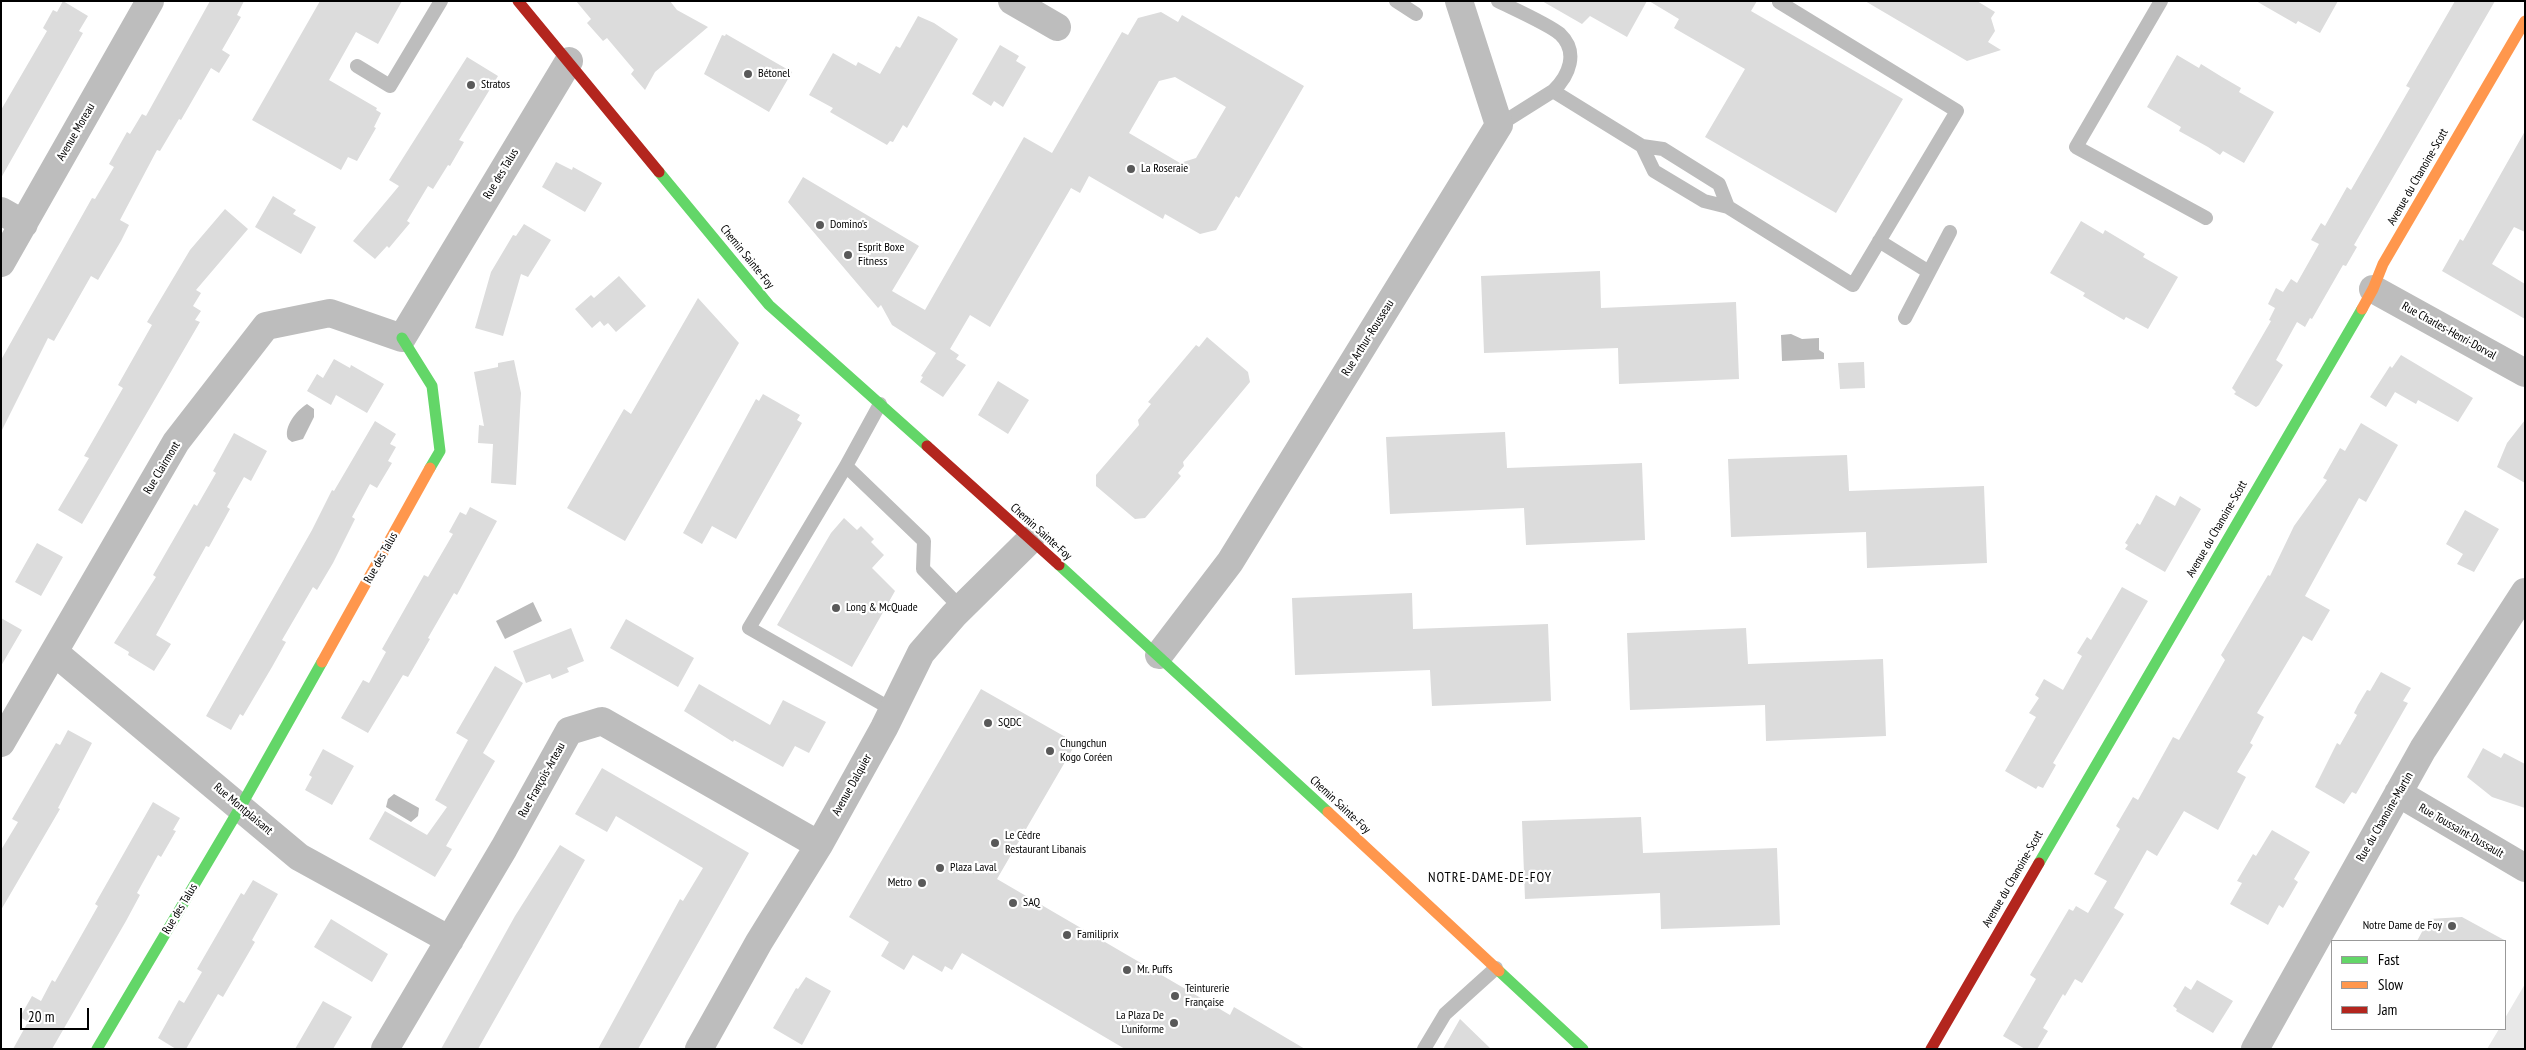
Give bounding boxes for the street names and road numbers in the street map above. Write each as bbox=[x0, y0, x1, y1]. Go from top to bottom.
street label: Avenue Moreau bbox=[54, 101, 98, 163]
street label: Avenue du Chanoine-Scott bbox=[2384, 126, 2452, 228]
street label: Rue des Talus bbox=[480, 146, 522, 202]
street label: Chemin Sainte-Foy bbox=[717, 222, 777, 292]
street label: Rue Arthur-Rousseau bbox=[1339, 297, 1397, 379]
street label: Rue Charles-Henri-Dorval bbox=[2399, 299, 2499, 363]
street label: Rue Clairmont bbox=[141, 439, 183, 497]
street label: Avenue du Chanoine-Scott bbox=[2183, 478, 2251, 580]
street label: Chemin Sainte-Foy bbox=[1007, 501, 1075, 563]
street label: Rue des Talus bbox=[361, 530, 401, 586]
street label: Rue François-Arteau bbox=[515, 740, 569, 820]
street label: Avenue Dalquier bbox=[829, 752, 875, 818]
street label: Rue du Chanoine-Martin bbox=[2354, 770, 2416, 864]
street label: Chemin Sainte-Foy bbox=[1307, 773, 1373, 837]
street label: Rue Montplaisant bbox=[211, 780, 275, 838]
street label: Rue Toussaint-Dussault bbox=[2416, 801, 2506, 861]
street label: Avenue du Chanoine-Scott bbox=[1979, 828, 2047, 930]
street label: Rue des Talus bbox=[159, 881, 201, 937]

